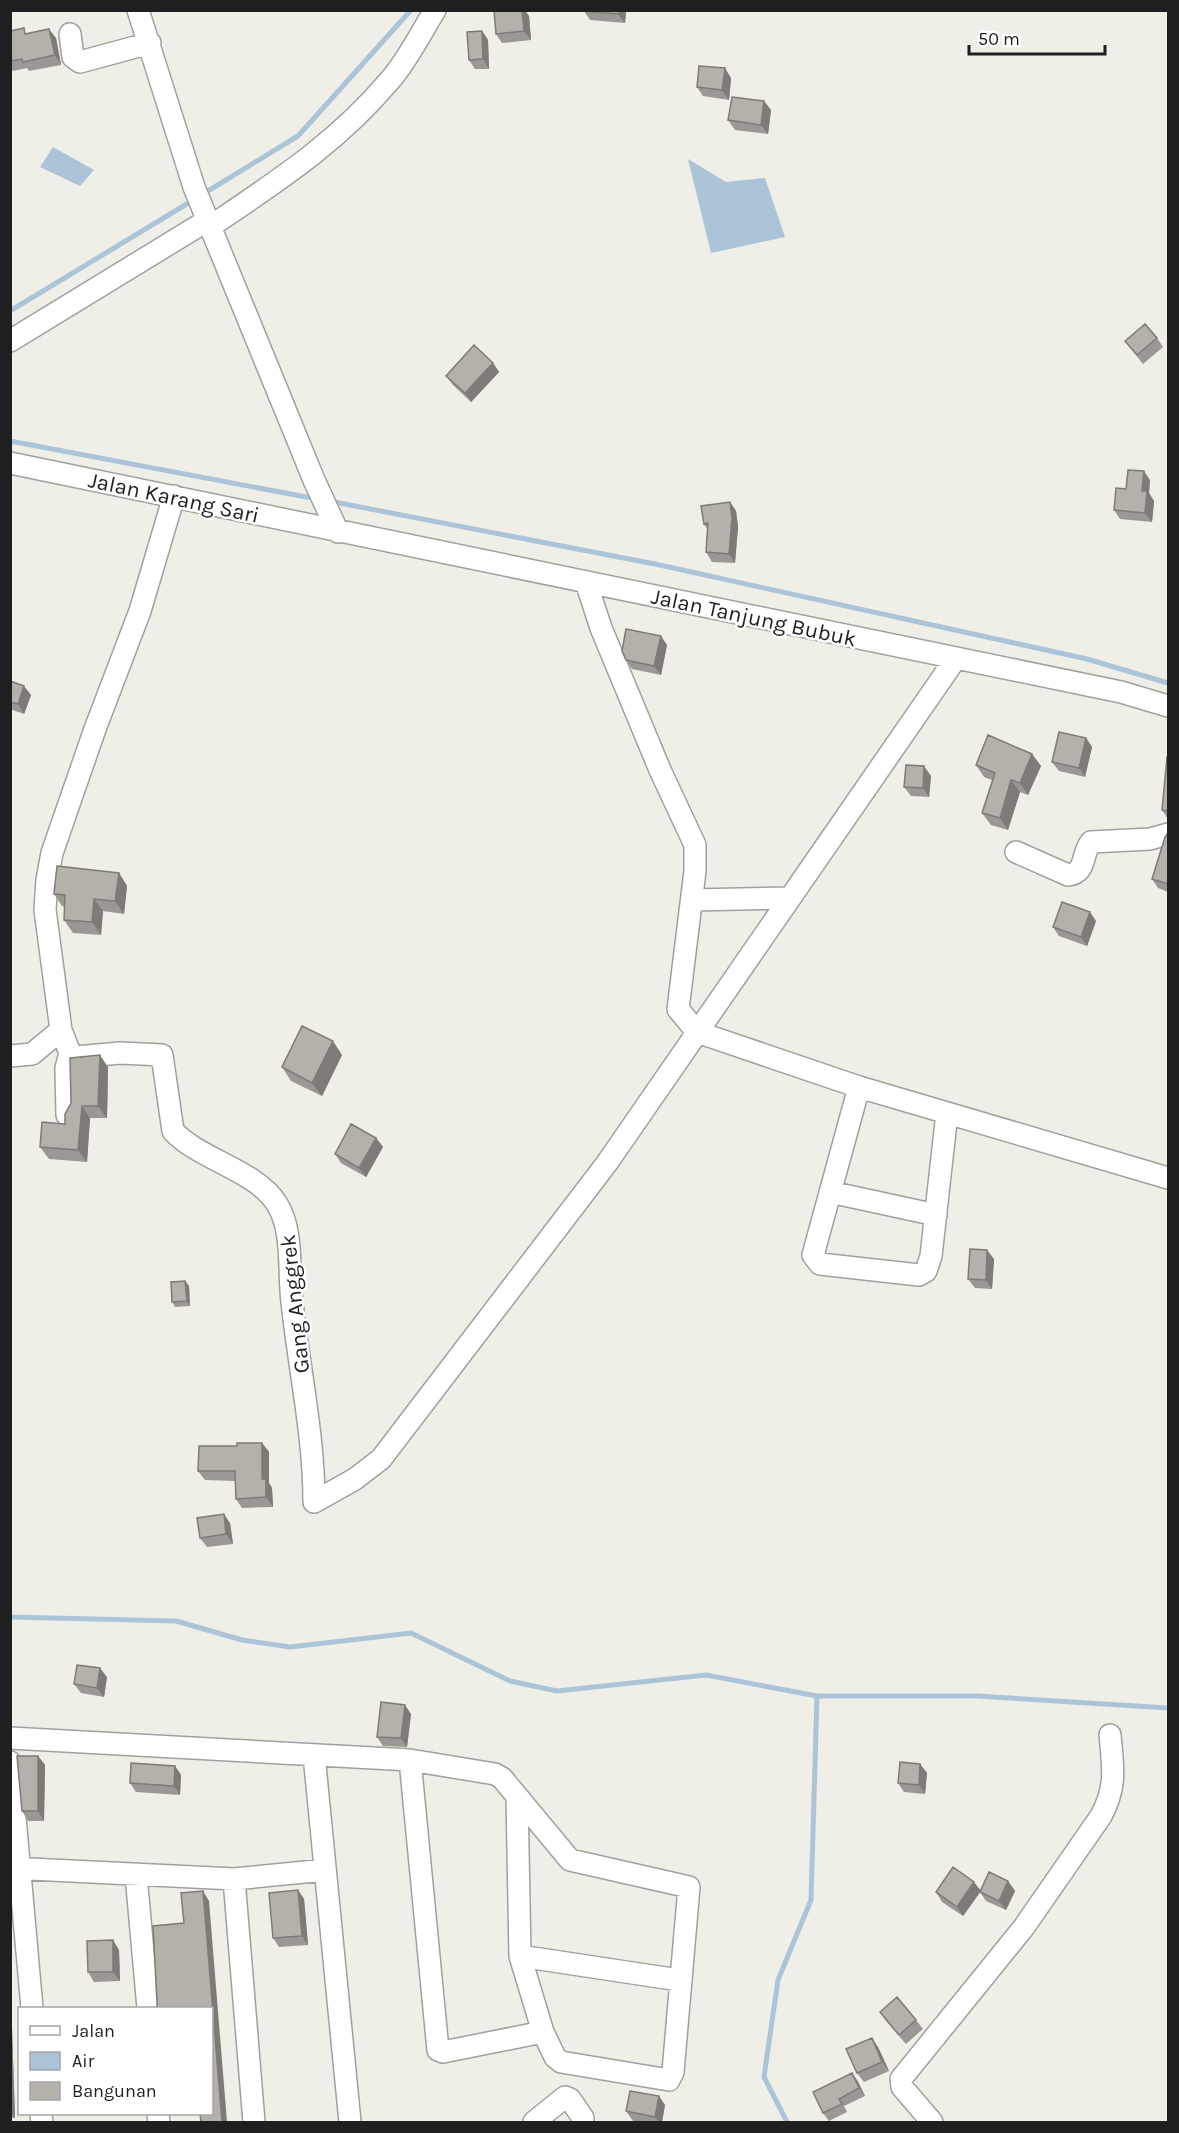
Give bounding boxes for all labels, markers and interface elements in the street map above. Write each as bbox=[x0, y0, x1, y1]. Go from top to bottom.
scale bar bbox=[969, 18, 1106, 56]
text: 50 m bbox=[978, 28, 1020, 50]
street label: Jalan Karang Sari bbox=[86, 467, 262, 529]
street label: Jalan Tanjung Bubuk bbox=[649, 584, 859, 652]
street label: Gang Anggrek bbox=[275, 1233, 315, 1375]
legend bbox=[18, 2007, 213, 2115]
text: Jalan bbox=[72, 2020, 115, 2042]
text: Air bbox=[72, 2050, 95, 2072]
text: Bangunan bbox=[72, 2080, 157, 2102]

